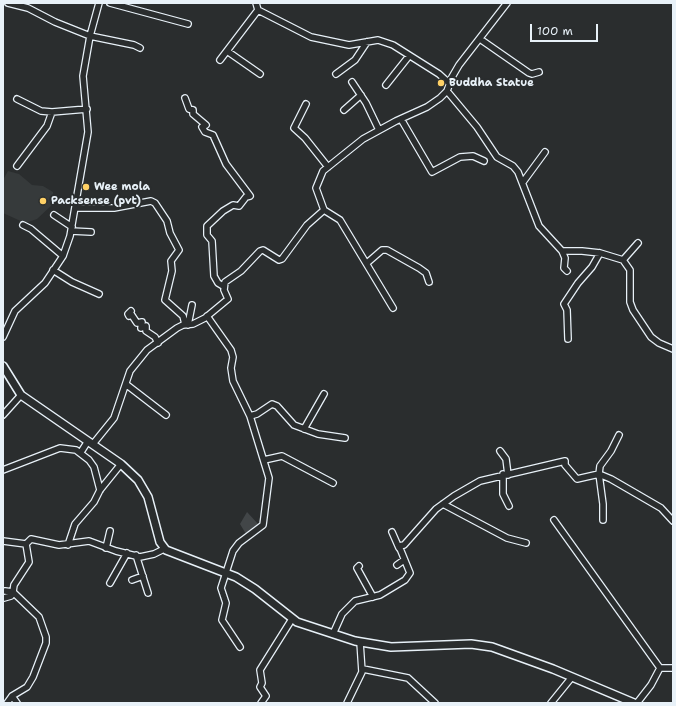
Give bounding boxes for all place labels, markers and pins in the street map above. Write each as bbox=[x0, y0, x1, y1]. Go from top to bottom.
place label: Buddha Statue bbox=[449, 76, 534, 90]
marker: Buddha Statue bbox=[436, 78, 446, 88]
place label: Wee mola bbox=[94, 180, 150, 194]
marker: Wee mola bbox=[81, 182, 91, 192]
place label: Packsense (pvt) bbox=[51, 194, 141, 208]
marker: Packsense (pvt) bbox=[38, 196, 48, 206]

